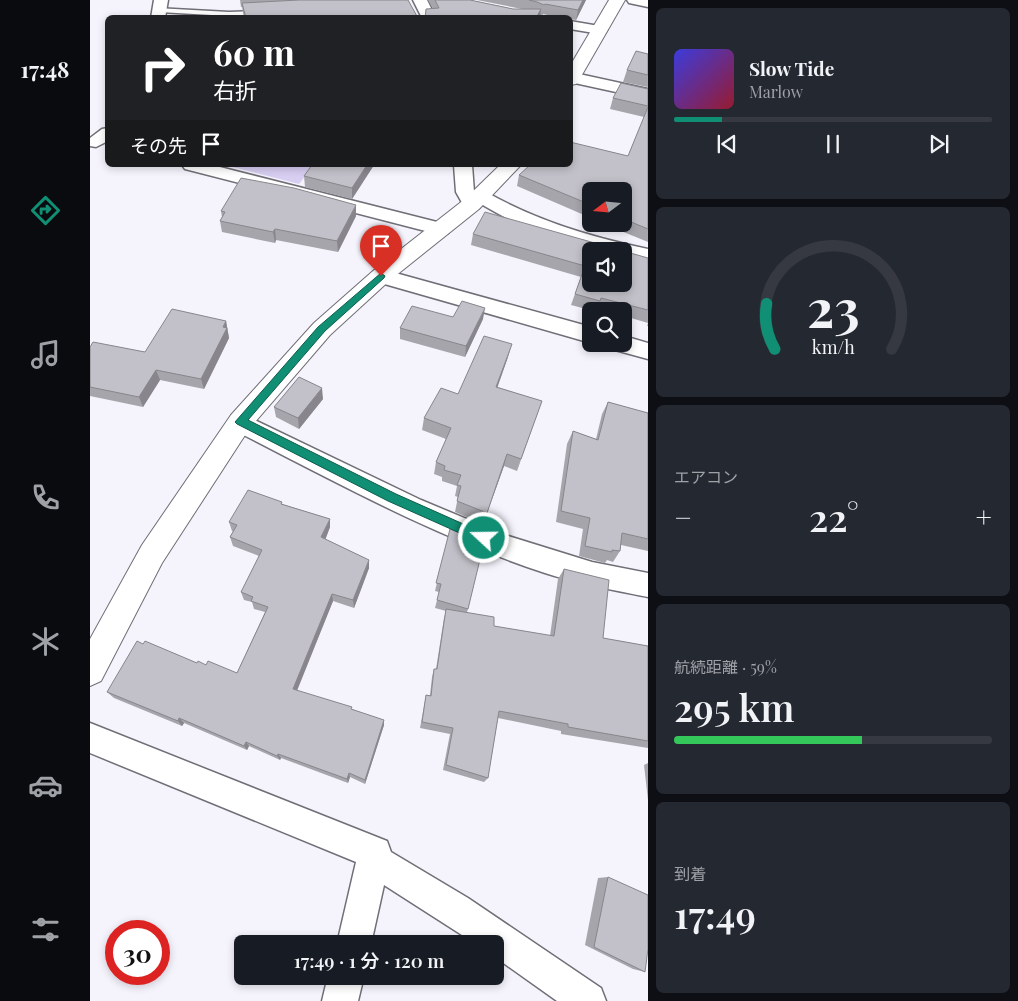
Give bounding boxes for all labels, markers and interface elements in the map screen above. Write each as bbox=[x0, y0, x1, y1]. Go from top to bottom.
text: 60 m bbox=[213, 28, 295, 75]
icon: right bbox=[130, 35, 195, 100]
text: 17:48 bbox=[21, 54, 69, 84]
text: Slow Tide bbox=[749, 55, 834, 81]
text: 右折 bbox=[213, 75, 257, 105]
text: Marlow bbox=[749, 81, 803, 102]
icon: arrive bbox=[197, 130, 225, 158]
icon: previous bbox=[713, 130, 741, 158]
icon: pause bbox=[819, 130, 847, 158]
icon: next bbox=[925, 130, 953, 158]
text: その先 bbox=[130, 132, 187, 158]
north arrow bbox=[582, 182, 632, 232]
map controls bbox=[582, 182, 632, 352]
icon: directions bbox=[28, 193, 63, 228]
pin bbox=[360, 225, 402, 276]
icon: arrive bbox=[367, 232, 395, 260]
button: sound bbox=[582, 242, 632, 292]
text: 23 bbox=[807, 272, 859, 341]
button: search bbox=[582, 302, 632, 352]
text: km/h bbox=[812, 335, 855, 358]
icon: music bbox=[28, 337, 63, 372]
text: エアコン bbox=[674, 466, 738, 487]
icon: phone bbox=[28, 480, 63, 515]
text: 22° bbox=[809, 491, 859, 542]
text: − bbox=[674, 498, 692, 535]
text: + bbox=[976, 498, 992, 535]
position arrow bbox=[457, 511, 509, 563]
icon: climate bbox=[28, 624, 63, 659]
text: 航続距離 · 59% bbox=[674, 656, 777, 677]
text: 295 km bbox=[674, 681, 795, 732]
icon: car bbox=[28, 768, 63, 803]
text: 到着 bbox=[674, 863, 706, 884]
text: 17:49 bbox=[674, 888, 756, 939]
icon: filters bbox=[28, 912, 63, 947]
speed limit sign: 30 bbox=[105, 920, 170, 985]
text: 17:49 · 1 分 · 120 m bbox=[294, 947, 444, 973]

